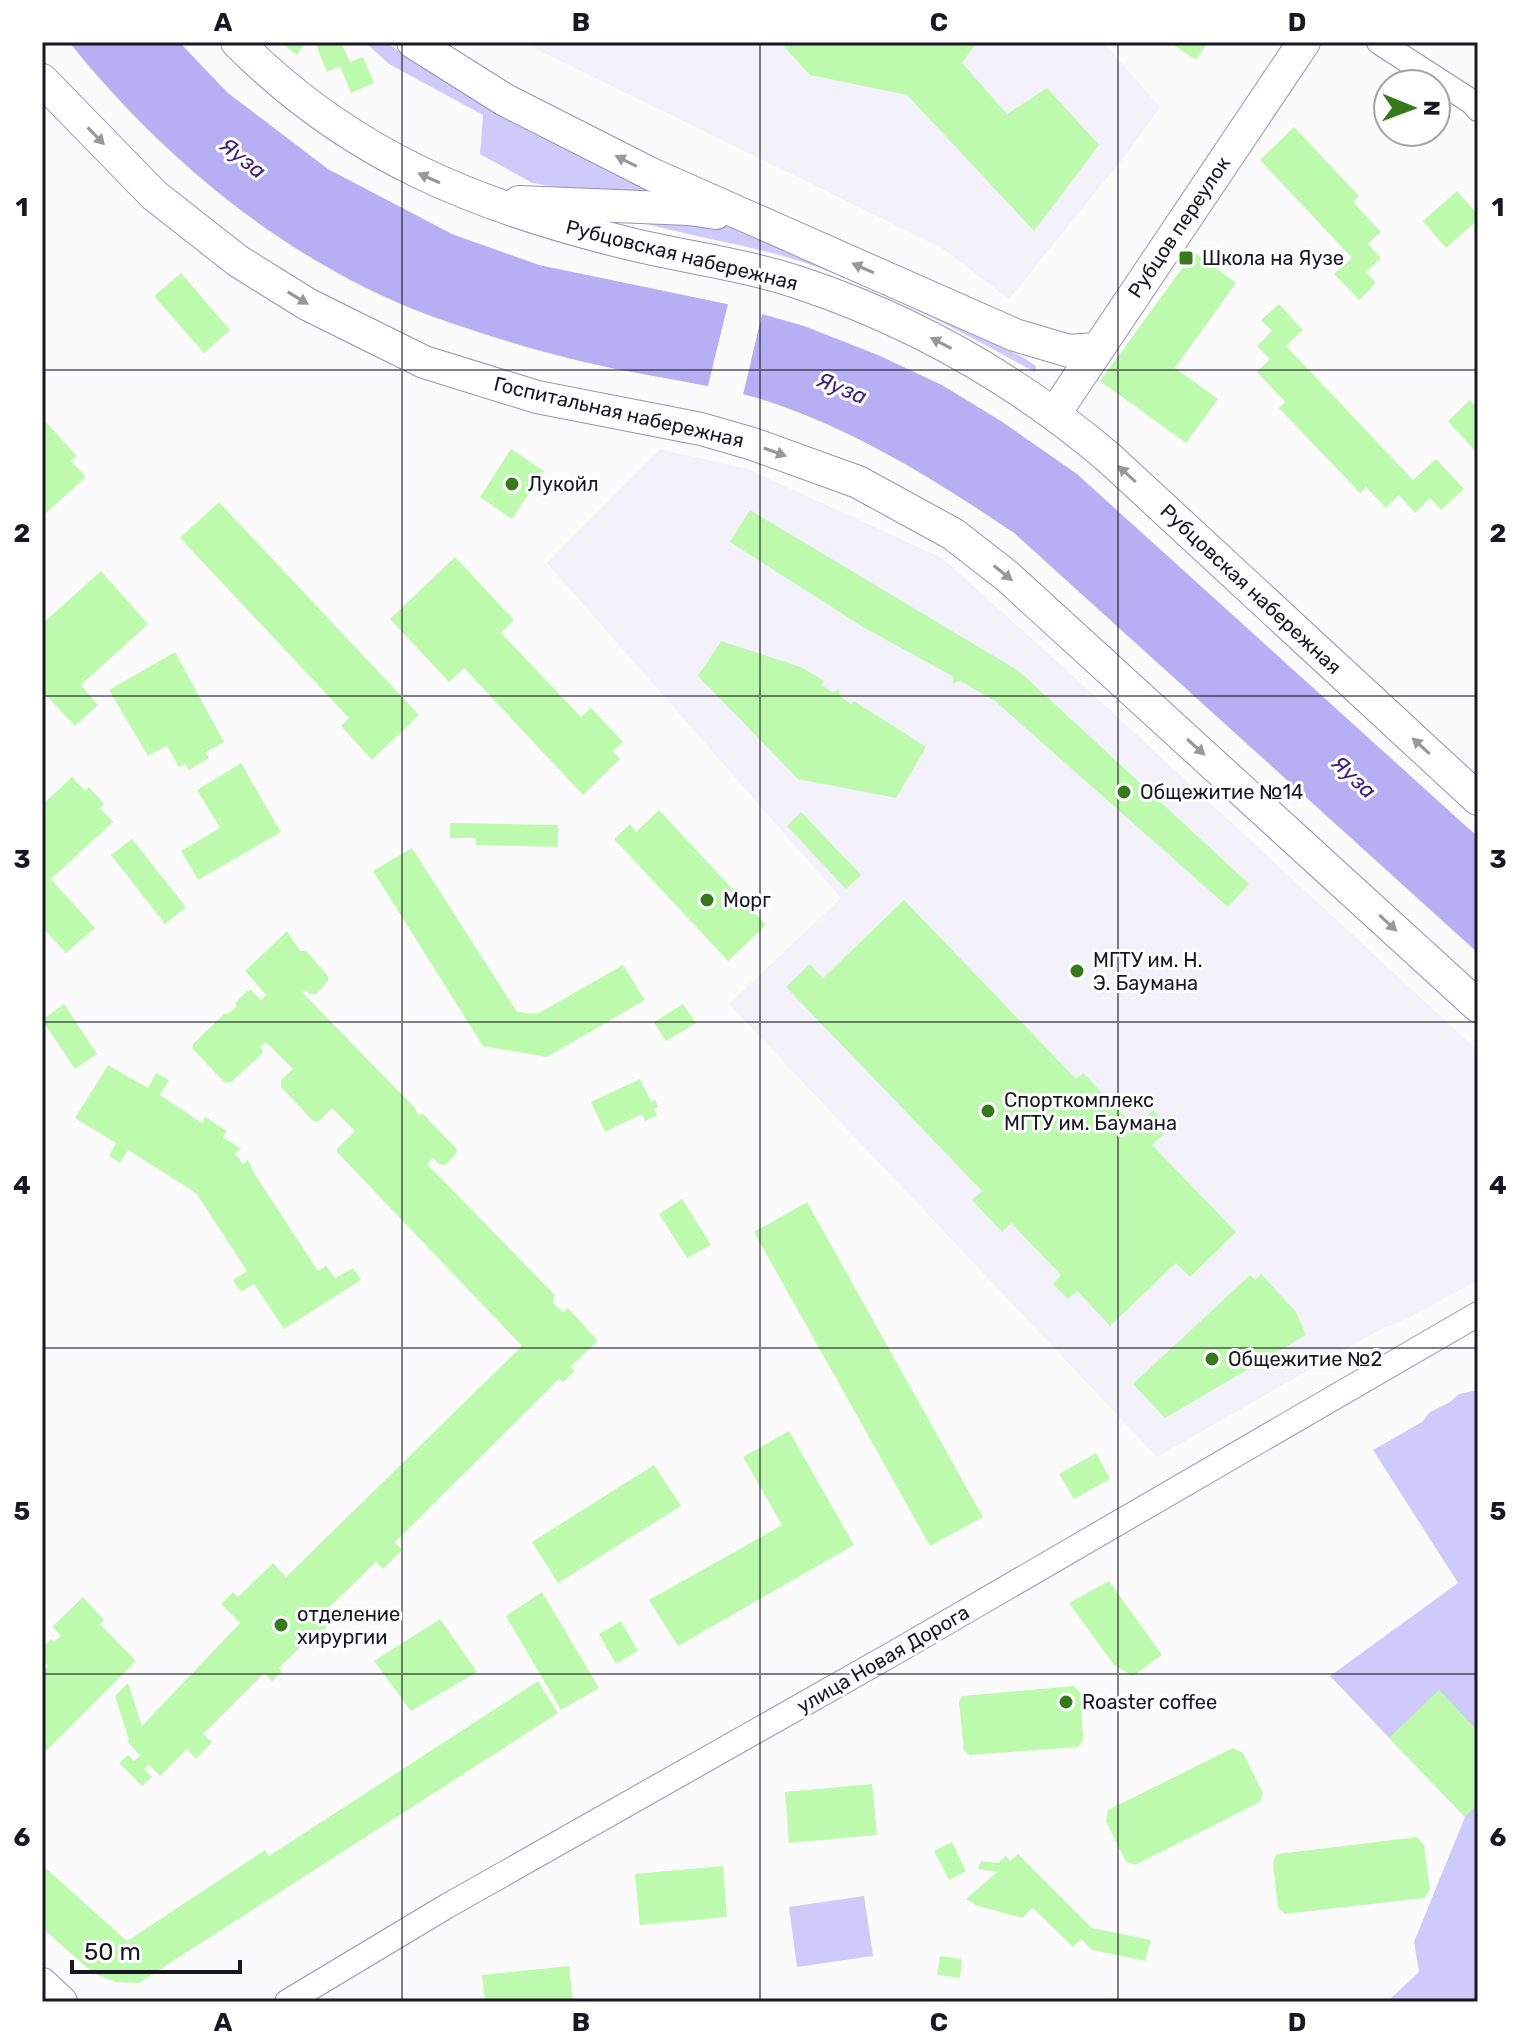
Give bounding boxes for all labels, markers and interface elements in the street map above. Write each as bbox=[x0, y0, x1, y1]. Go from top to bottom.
text: A bbox=[214, 7, 233, 38]
text: B bbox=[572, 7, 590, 38]
text: C bbox=[930, 7, 948, 38]
text: D bbox=[1288, 7, 1306, 38]
north arrow bbox=[1372, 68, 1452, 148]
text: N bbox=[1418, 100, 1445, 116]
one-way arrow bbox=[86, 126, 105, 145]
water label: Яуза bbox=[215, 132, 272, 184]
street label: Рубцов переулок bbox=[1123, 152, 1235, 302]
one-way arrow bbox=[614, 154, 637, 168]
one-way arrow bbox=[417, 172, 441, 185]
text: 1 bbox=[16, 192, 28, 223]
text: 1 bbox=[1492, 192, 1504, 223]
street label: Рубцовская набережная bbox=[563, 215, 801, 295]
place label: Школа на Яузе bbox=[1202, 246, 1344, 270]
marker: Школа на Яузе bbox=[1177, 249, 1195, 267]
one-way arrow bbox=[851, 261, 875, 275]
one-way arrow bbox=[287, 291, 309, 305]
one-way arrow bbox=[930, 336, 953, 349]
water label: Яуза bbox=[813, 366, 871, 410]
street label: Госпитальная набережная bbox=[492, 372, 746, 452]
one-way arrow bbox=[763, 446, 787, 458]
one-way arrow bbox=[1118, 466, 1137, 484]
place label: Лукойл bbox=[528, 472, 599, 496]
marker: Лукойл bbox=[503, 475, 521, 493]
street label: Рубцовская набережная bbox=[1156, 499, 1346, 679]
text: 2 bbox=[14, 518, 30, 549]
text: 2 bbox=[1490, 518, 1506, 549]
one-way arrow bbox=[993, 564, 1013, 581]
one-way arrow bbox=[1186, 738, 1206, 755]
one-way arrow bbox=[1412, 738, 1431, 756]
water label: Яуза bbox=[1326, 750, 1382, 804]
place label: Общежитие №14 bbox=[1140, 780, 1303, 804]
marker: Общежитие №14 bbox=[1115, 783, 1133, 801]
text: 3 bbox=[13, 844, 31, 875]
text: 3 bbox=[1489, 844, 1507, 875]
place label: Морг bbox=[723, 888, 771, 912]
marker: Морг bbox=[698, 891, 716, 909]
one-way arrow bbox=[1378, 913, 1397, 931]
place label: МГТУ им. Н. Э. Баумана bbox=[1093, 948, 1203, 995]
marker: МГТУ им. Н. Э. Баумана bbox=[1068, 962, 1086, 980]
place label: Спорткомплекс МГТУ им. Баумана bbox=[1004, 1088, 1177, 1135]
marker: Спорткомплекс МГТУ им. Баумана bbox=[979, 1102, 997, 1120]
text: 4 bbox=[13, 1170, 31, 1201]
text: 4 bbox=[1489, 1170, 1507, 1201]
place label: Общежитие №2 bbox=[1228, 1347, 1382, 1371]
marker: Общежитие №2 bbox=[1203, 1350, 1221, 1368]
text: 5 bbox=[14, 1496, 30, 1527]
text: 5 bbox=[1490, 1496, 1506, 1527]
street label: улица Новая Дорога bbox=[793, 1600, 973, 1718]
place label: отделение хирургии bbox=[297, 1602, 400, 1649]
marker: отделение хирургии bbox=[272, 1616, 290, 1634]
place label: Roaster coffee bbox=[1082, 1690, 1217, 1714]
marker: Roaster coffee bbox=[1057, 1693, 1075, 1711]
text: 6 bbox=[14, 1822, 31, 1853]
text: 6 bbox=[1490, 1822, 1507, 1853]
scale bar bbox=[72, 1924, 240, 1974]
text: 50 m bbox=[84, 1938, 141, 1966]
text: A bbox=[214, 2007, 233, 2038]
text: B bbox=[572, 2007, 590, 2038]
text: C bbox=[930, 2007, 948, 2038]
text: D bbox=[1288, 2007, 1306, 2038]

